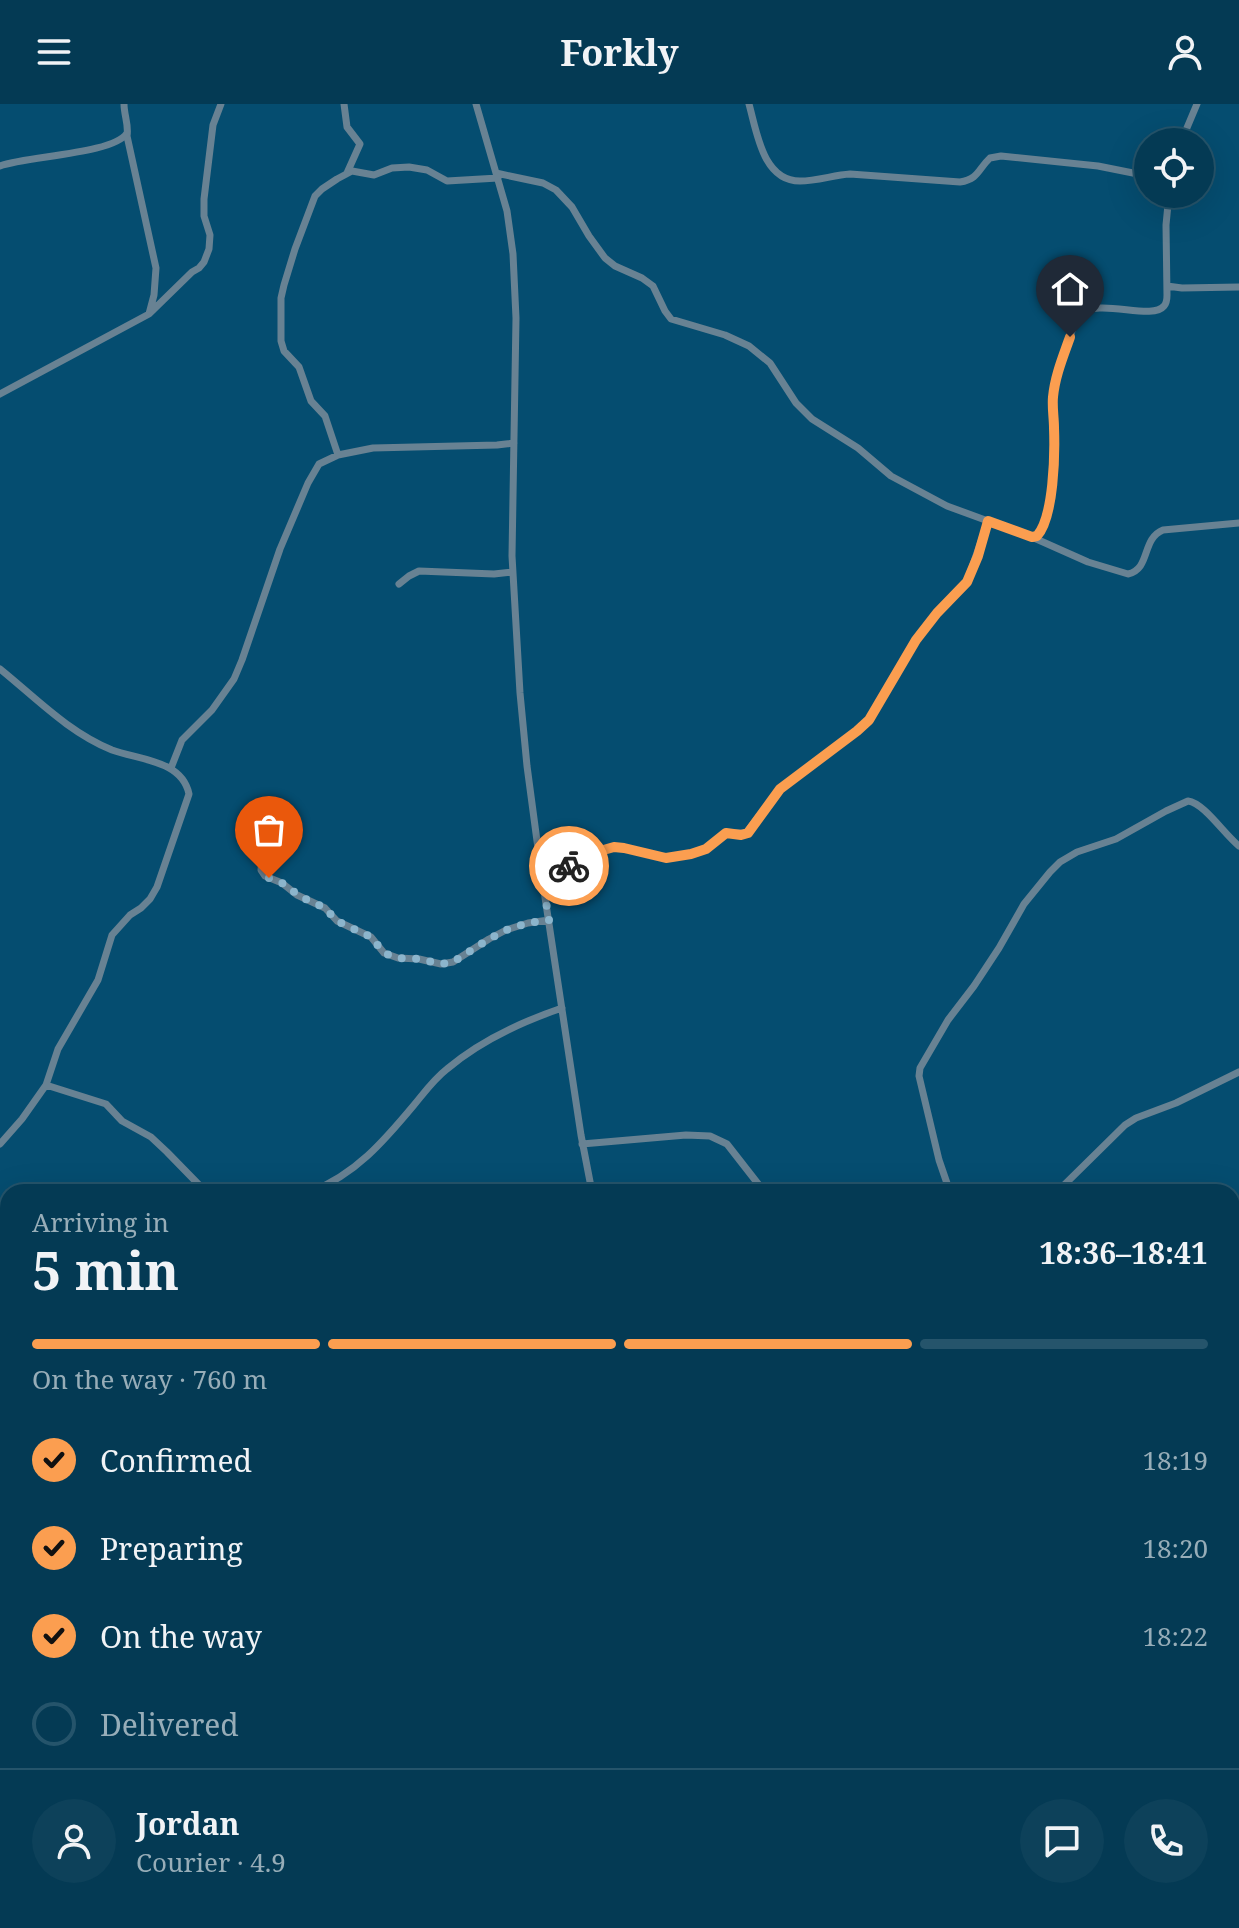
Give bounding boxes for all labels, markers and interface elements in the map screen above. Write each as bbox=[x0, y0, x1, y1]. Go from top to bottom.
text: Forkly bbox=[560, 28, 679, 77]
icon: menu bbox=[32, 30, 76, 74]
icon: person bbox=[1163, 30, 1207, 74]
map controls bbox=[1134, 128, 1214, 208]
button: locate bbox=[1134, 128, 1214, 208]
pin bbox=[1036, 255, 1104, 337]
icon: home bbox=[1048, 267, 1092, 311]
pin bbox=[235, 796, 303, 878]
icon: bag bbox=[247, 808, 291, 852]
courier bbox=[529, 826, 609, 906]
icon: bike bbox=[547, 844, 591, 888]
text: Arriving in bbox=[32, 1204, 169, 1240]
text: 18:36–18:41 bbox=[1039, 1232, 1208, 1273]
text: 5 min bbox=[32, 1234, 179, 1305]
text: On the way · 760 m bbox=[32, 1361, 267, 1397]
icon: check bbox=[32, 1438, 76, 1482]
text: Confirmed bbox=[100, 1440, 252, 1481]
text: 18:19 bbox=[1142, 1442, 1208, 1478]
icon: check bbox=[32, 1526, 76, 1570]
text: Preparing bbox=[100, 1528, 243, 1569]
text: 18:20 bbox=[1142, 1530, 1208, 1566]
icon: check bbox=[32, 1614, 76, 1658]
text: On the way bbox=[100, 1616, 262, 1657]
text: 18:22 bbox=[1142, 1618, 1208, 1654]
text: Delivered bbox=[100, 1704, 239, 1745]
button: person bbox=[32, 1799, 116, 1883]
button: chat bbox=[1020, 1799, 1104, 1883]
button: phone bbox=[1124, 1799, 1208, 1883]
text: Jordan bbox=[136, 1803, 239, 1844]
text: Courier · 4.9 bbox=[136, 1844, 286, 1880]

